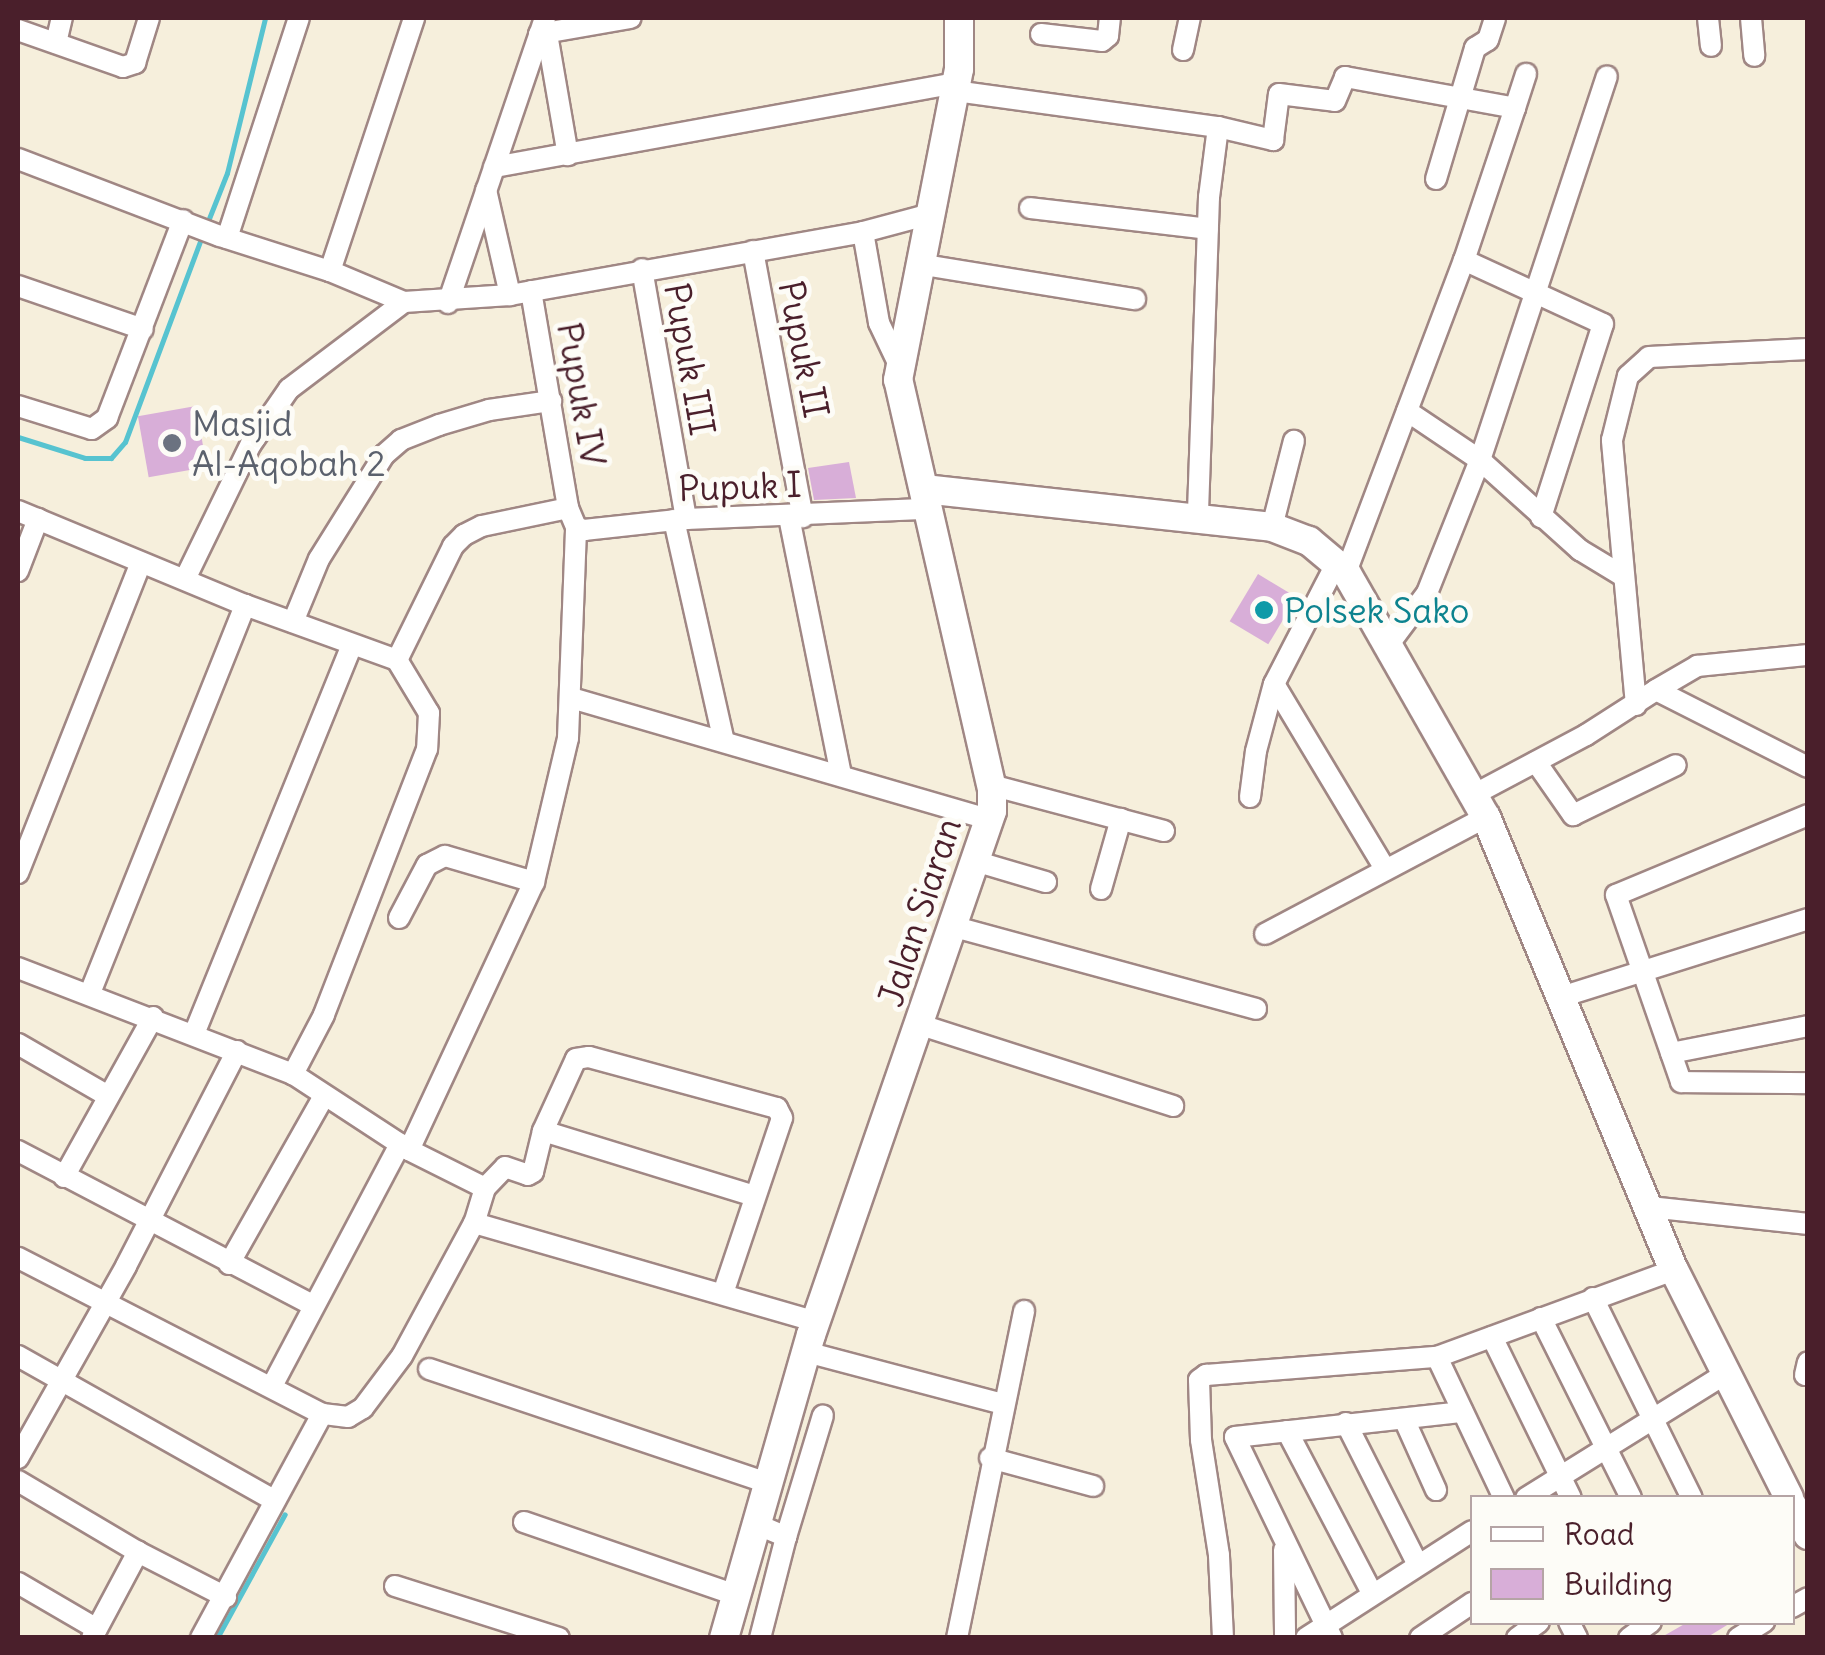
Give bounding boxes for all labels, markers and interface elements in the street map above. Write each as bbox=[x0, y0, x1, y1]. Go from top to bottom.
street label: Pupuk II bbox=[770, 277, 838, 421]
street label: Pupuk III bbox=[656, 280, 724, 438]
street label: Pupuk IV bbox=[549, 319, 615, 469]
place label: Masjid Al-Aqobah 2 bbox=[192, 402, 386, 484]
marker: Masjid Al-Aqobah 2 bbox=[161, 432, 183, 454]
street label: Pupuk I bbox=[678, 463, 802, 509]
place label: Polsek Sako bbox=[1284, 589, 1469, 631]
marker: Polsek Sako bbox=[1253, 599, 1275, 621]
street label: Jalan Siaran bbox=[869, 813, 969, 1011]
legend bbox=[1470, 1495, 1795, 1625]
text: Road bbox=[1564, 1515, 1634, 1553]
text: Building bbox=[1564, 1565, 1673, 1603]

